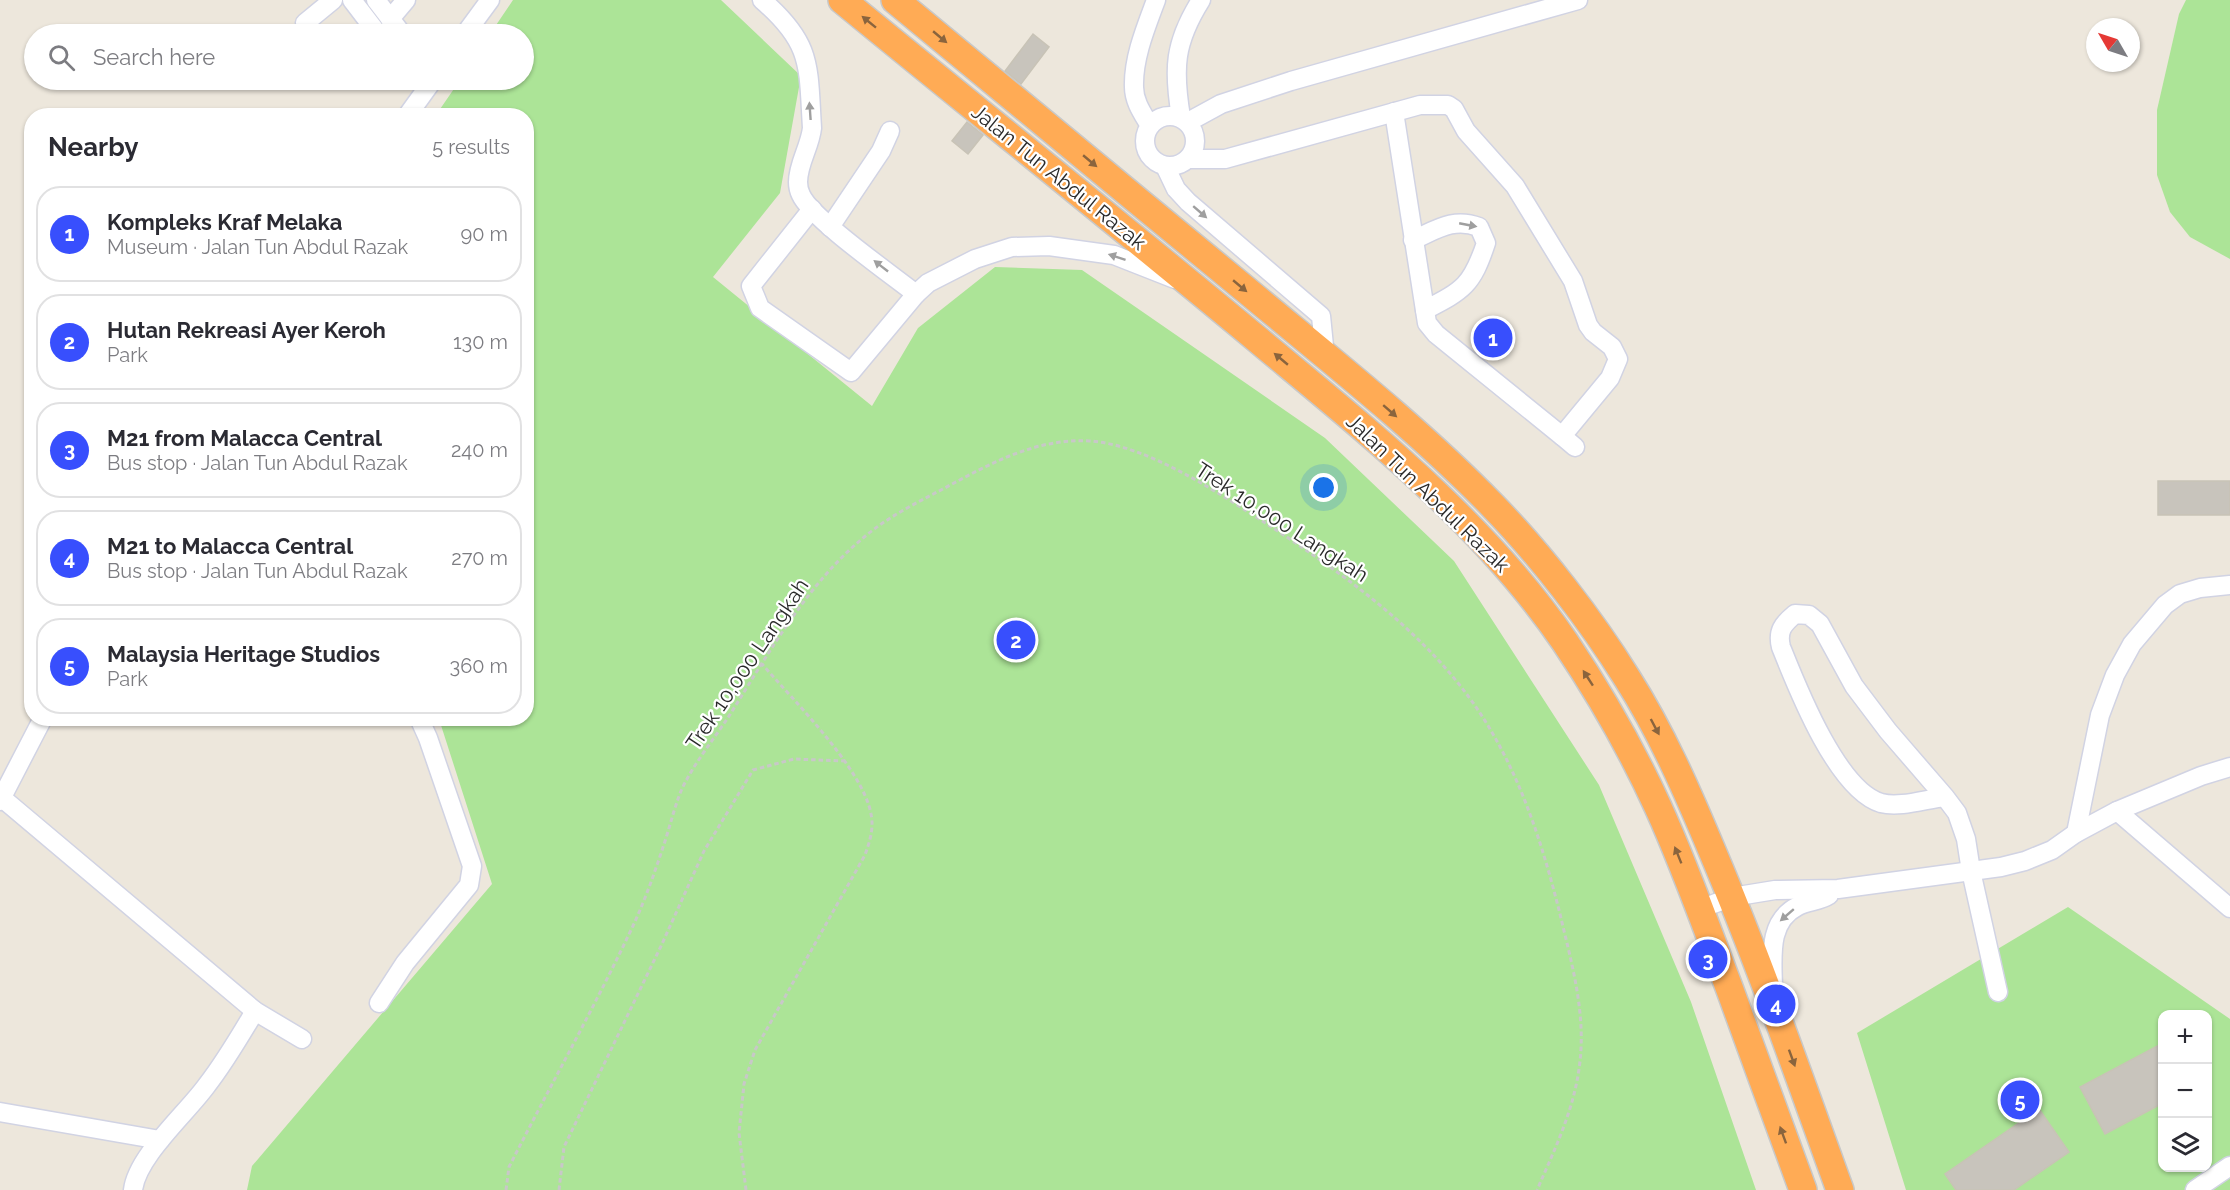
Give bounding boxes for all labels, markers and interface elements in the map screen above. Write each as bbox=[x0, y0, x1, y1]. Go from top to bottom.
one-way arrow bbox=[862, 16, 877, 29]
north arrow bbox=[2086, 18, 2140, 72]
search box bbox=[24, 24, 534, 90]
one-way arrow bbox=[932, 31, 948, 44]
icon: search bbox=[45, 41, 78, 74]
text: Search here bbox=[93, 44, 215, 70]
street label: Jalan Tun Abdul Razak bbox=[967, 99, 1151, 255]
one-way arrow bbox=[806, 101, 815, 120]
text: Nearby bbox=[48, 132, 138, 162]
text: 5 results bbox=[432, 135, 510, 159]
one-way arrow bbox=[1082, 155, 1098, 168]
one-way arrow bbox=[1192, 205, 1207, 218]
text: Kompleks Kraf Melaka bbox=[107, 209, 342, 235]
one-way arrow bbox=[1459, 221, 1478, 230]
text: 1 bbox=[65, 222, 74, 246]
text: 90 m bbox=[461, 222, 508, 246]
text: Museum · Jalan Tun Abdul Razak bbox=[107, 235, 408, 259]
one-way arrow bbox=[1108, 252, 1126, 261]
one-way arrow bbox=[873, 260, 889, 273]
one-way arrow bbox=[1232, 279, 1248, 292]
pin: 1 bbox=[1474, 316, 1512, 360]
text: Hutan Rekreasi Ayer Keroh bbox=[107, 317, 386, 343]
text: 2 bbox=[64, 330, 75, 354]
text: 130 m bbox=[453, 330, 508, 354]
text: Park bbox=[107, 343, 148, 367]
one-way arrow bbox=[1273, 353, 1289, 366]
one-way arrow bbox=[1382, 404, 1398, 417]
street label: Jalan Tun Abdul Razak bbox=[1341, 409, 1515, 577]
text: M21 from Malacca Central bbox=[107, 425, 382, 451]
text: 3 bbox=[64, 438, 75, 462]
text: 240 m bbox=[451, 438, 508, 462]
text: Bus stop · Jalan Tun Abdul Razak bbox=[107, 451, 408, 475]
street label: Trek 10,000 Langkah bbox=[1191, 457, 1373, 587]
your location bbox=[1309, 473, 1338, 502]
text: M21 to Malacca Central bbox=[107, 533, 353, 559]
text: 4 bbox=[64, 546, 75, 570]
text: 270 m bbox=[451, 546, 508, 570]
text: Bus stop · Jalan Tun Abdul Razak bbox=[107, 559, 408, 583]
street label: Trek 10,000 Langkah bbox=[680, 574, 814, 754]
pin: 2 bbox=[996, 618, 1036, 662]
text: Malaysia Heritage Studios bbox=[107, 641, 380, 667]
text: 5 bbox=[64, 654, 75, 678]
text: 360 m bbox=[450, 654, 508, 678]
text: Park bbox=[107, 667, 148, 691]
one-way arrow bbox=[1582, 670, 1593, 686]
one-way arrow bbox=[1650, 718, 1660, 735]
one-way arrow bbox=[1673, 846, 1682, 864]
one-way arrow bbox=[1780, 908, 1795, 921]
pin: 3 bbox=[1688, 936, 1728, 982]
pin: 4 bbox=[1756, 982, 1796, 1026]
map controls bbox=[2158, 1010, 2212, 1172]
button: + bbox=[2158, 1010, 2212, 1064]
one-way arrow bbox=[1788, 1049, 1798, 1067]
button: − bbox=[2158, 1064, 2212, 1118]
pin: 5 bbox=[2000, 1078, 2040, 1122]
button: layers bbox=[2158, 1118, 2212, 1172]
one-way arrow bbox=[1778, 1126, 1787, 1144]

